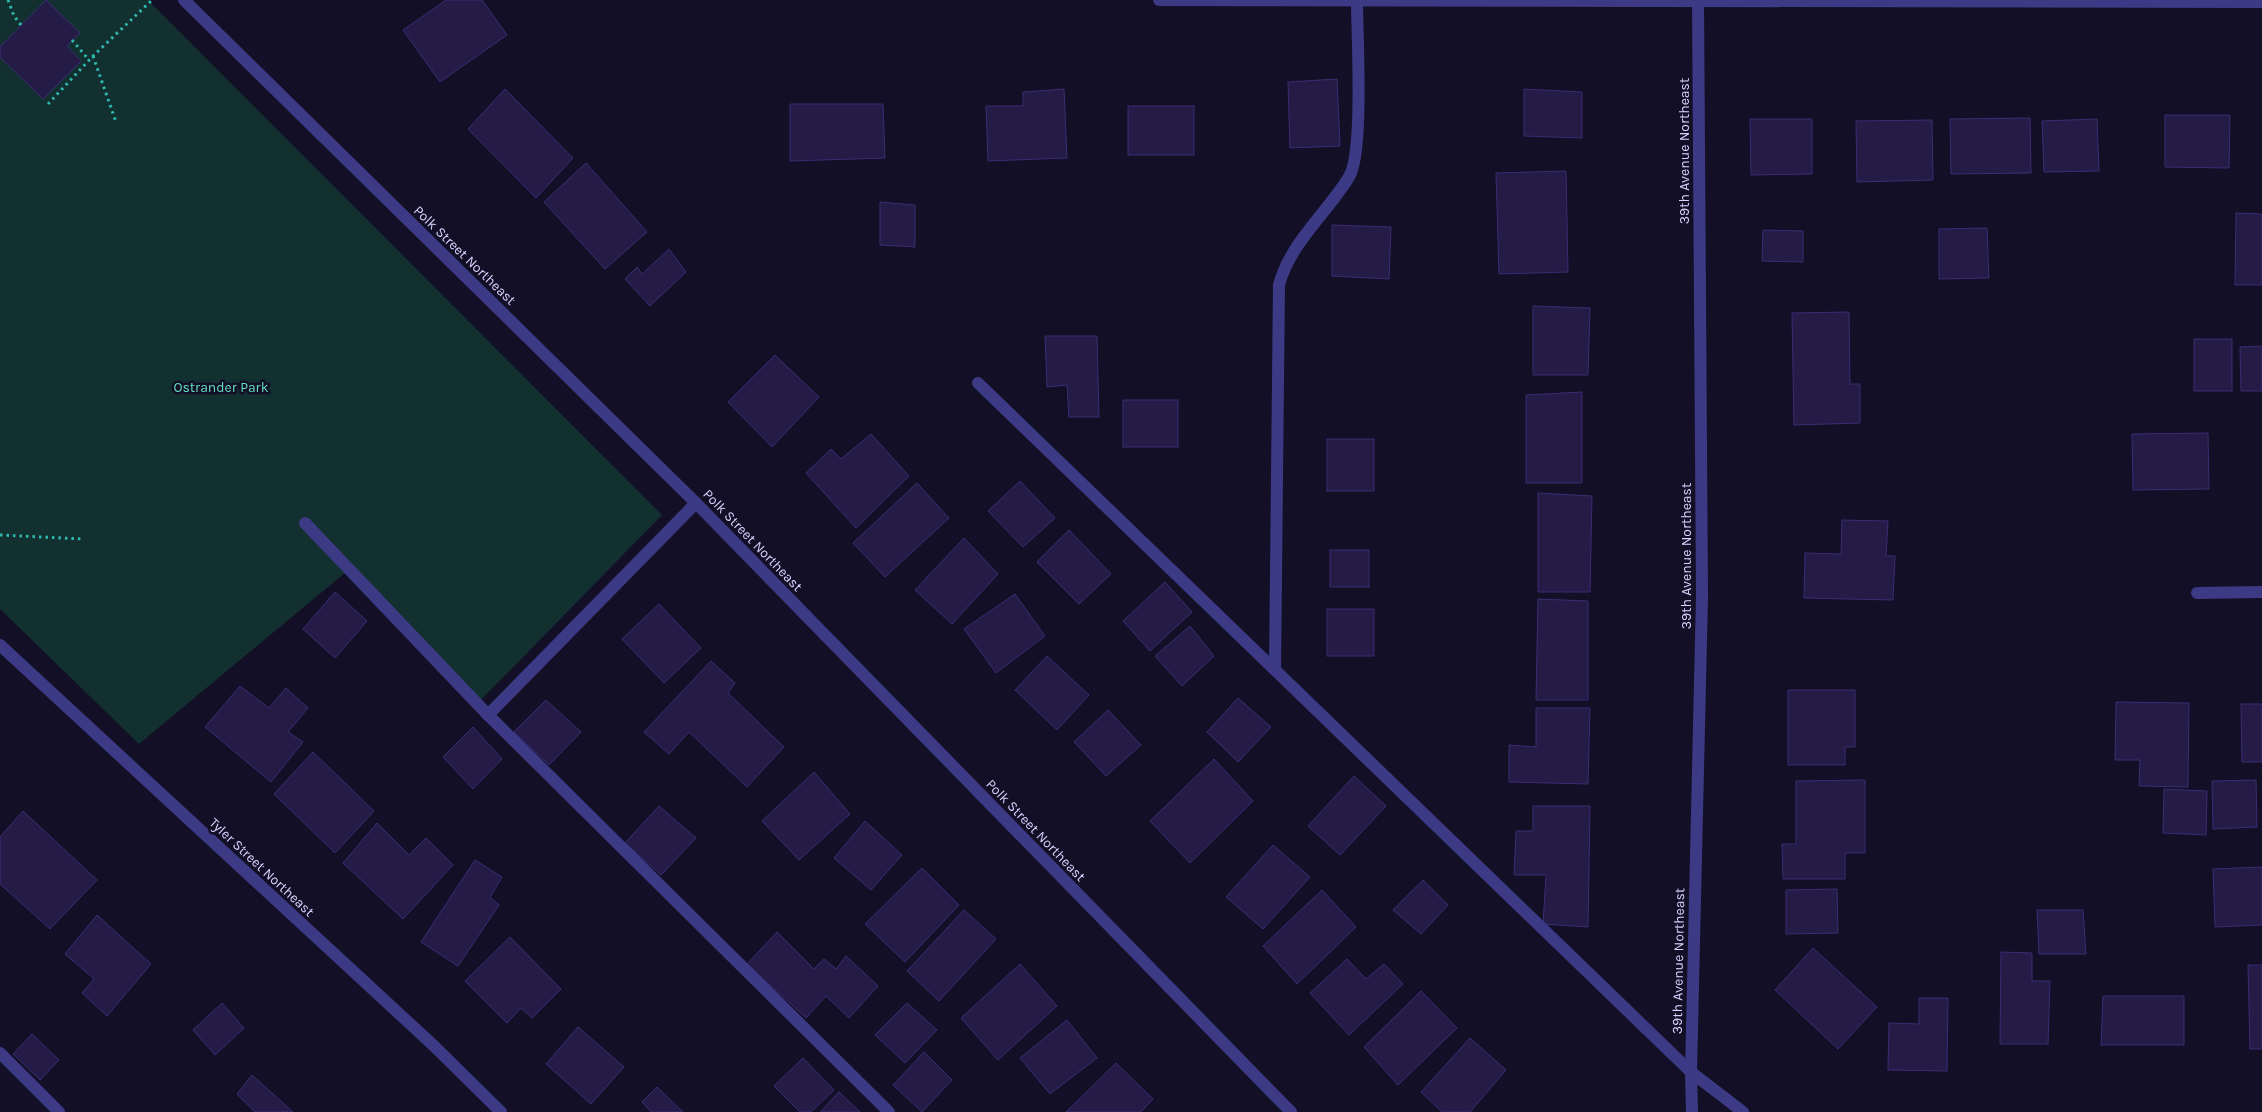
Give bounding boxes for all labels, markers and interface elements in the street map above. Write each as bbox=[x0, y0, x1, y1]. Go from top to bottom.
street label: 39th Avenue Northeast bbox=[1676, 78, 1693, 224]
street label: Polk Street Northeast bbox=[410, 202, 519, 309]
park label: Ostrander Park bbox=[173, 379, 269, 396]
street label: 39th Avenue Northeast bbox=[1678, 483, 1695, 629]
street label: Polk Street Northeast bbox=[699, 486, 806, 595]
street label: Polk Street Northeast bbox=[982, 776, 1089, 885]
street label: Tyler Street Northeast bbox=[206, 814, 318, 920]
street label: 39th Avenue Northeast bbox=[1669, 888, 1688, 1034]

